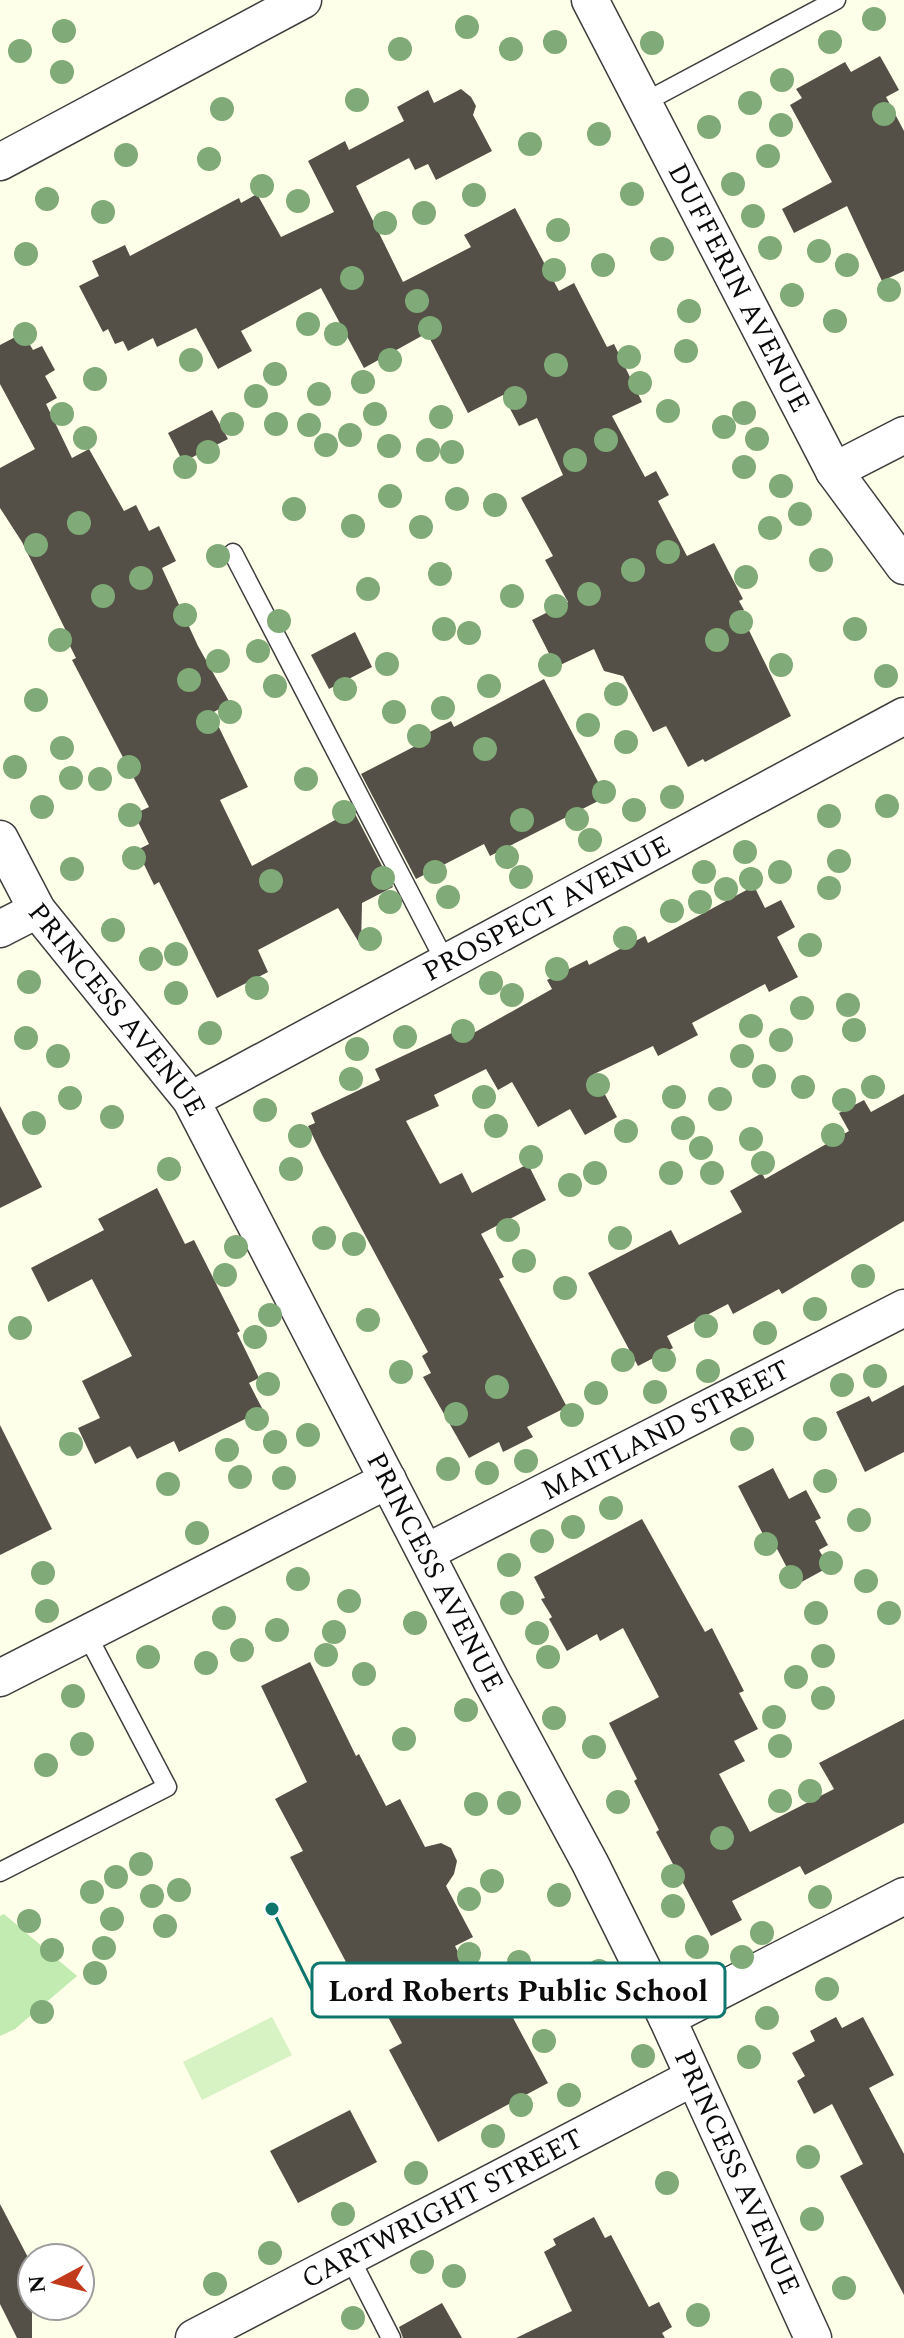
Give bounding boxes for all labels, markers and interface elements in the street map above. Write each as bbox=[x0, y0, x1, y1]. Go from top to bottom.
street label: DUFFERIN AVENUE bbox=[656, 155, 822, 420]
street label: PROSPECT AVENUE bbox=[415, 824, 678, 993]
street label: PRINCESS AVENUE bbox=[17, 893, 218, 1124]
street label: MAITLAND STREET bbox=[534, 1348, 797, 1512]
street label: PRINCESS AVENUE bbox=[355, 1444, 515, 1700]
callout: Lord Roberts Public School bbox=[312, 1963, 725, 2017]
text: Lord Roberts Public School bbox=[328, 1969, 708, 2015]
street label: PRINCESS AVENUE bbox=[663, 2042, 812, 2302]
street label: CARTWRIGHT STREET bbox=[294, 2117, 591, 2300]
north arrow bbox=[16, 2242, 96, 2322]
text: N bbox=[20, 2273, 55, 2295]

